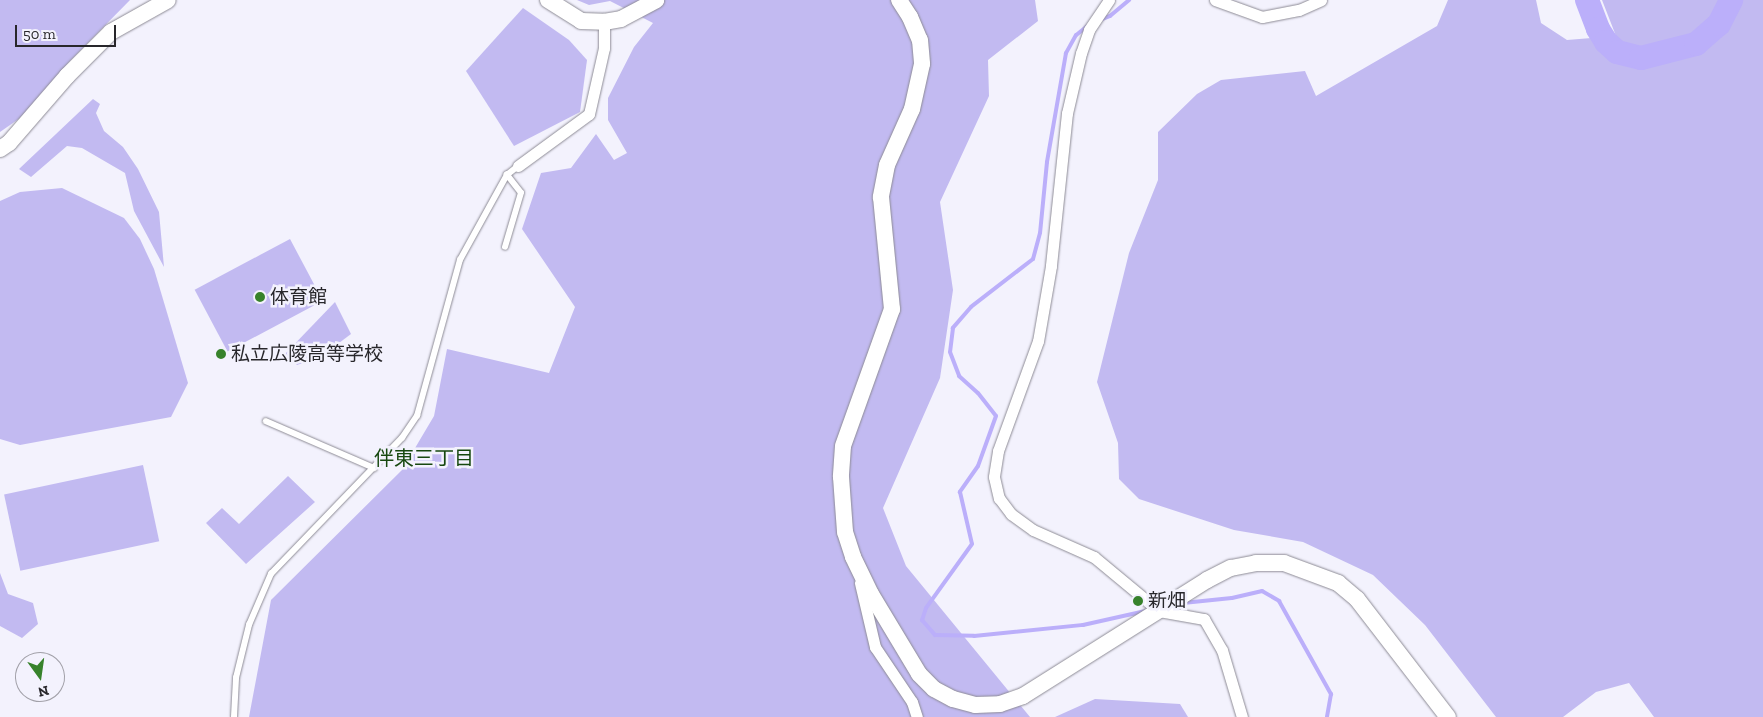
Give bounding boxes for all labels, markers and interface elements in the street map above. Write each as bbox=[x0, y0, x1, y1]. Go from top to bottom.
scale bar bbox=[18, 15, 119, 47]
text: 50 m bbox=[23, 25, 56, 43]
place label: 体育館 bbox=[270, 286, 327, 308]
marker: 体育館 bbox=[254, 291, 266, 303]
place label: 私立広陵高等学校 bbox=[231, 343, 383, 365]
marker: 私立広陵高等学校 bbox=[215, 348, 227, 360]
district label: 伴東三丁目 bbox=[374, 446, 474, 470]
place label: 新畑 bbox=[1148, 590, 1186, 612]
marker: 新畑 bbox=[1132, 595, 1144, 607]
north arrow bbox=[15, 652, 65, 702]
text: N bbox=[36, 682, 51, 701]

